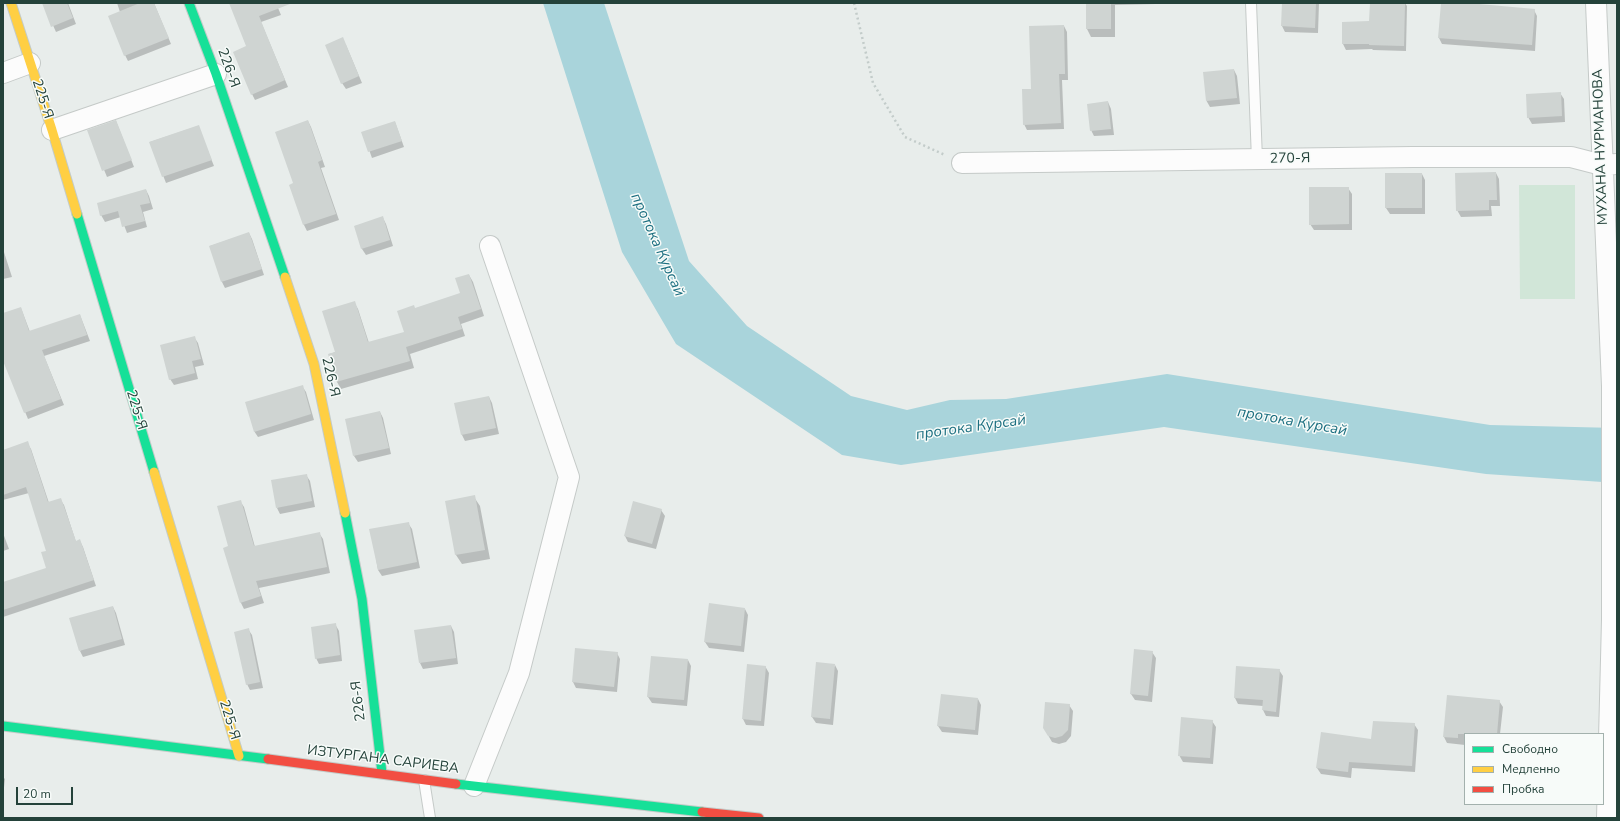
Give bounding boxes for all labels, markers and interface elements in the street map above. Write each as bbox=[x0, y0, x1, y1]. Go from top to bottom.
street label: 226-Я bbox=[213, 46, 243, 90]
street label: МУХАНА НУРМАНОВА bbox=[1590, 69, 1612, 225]
street label: 225-Я bbox=[28, 77, 56, 121]
street label: 270-Я bbox=[1270, 150, 1310, 168]
water label: протока Курсай bbox=[626, 191, 688, 299]
street label: 226-Я bbox=[317, 355, 343, 399]
street label: 225-Я bbox=[122, 388, 150, 432]
water label: протока Курсай bbox=[1236, 403, 1348, 441]
water label: протока Курсай bbox=[915, 411, 1027, 445]
street label: 226-Я bbox=[348, 680, 370, 722]
street label: 225-Я bbox=[215, 698, 243, 742]
legend bbox=[1464, 733, 1604, 805]
text: Свободно bbox=[1502, 741, 1558, 757]
street label: ИЗТУРГАНА САРИЕВА bbox=[306, 742, 460, 778]
text: Медленно bbox=[1502, 761, 1560, 777]
scale bar bbox=[18, 779, 75, 805]
text: Пробка bbox=[1502, 781, 1545, 797]
text: 20 m bbox=[23, 786, 51, 802]

